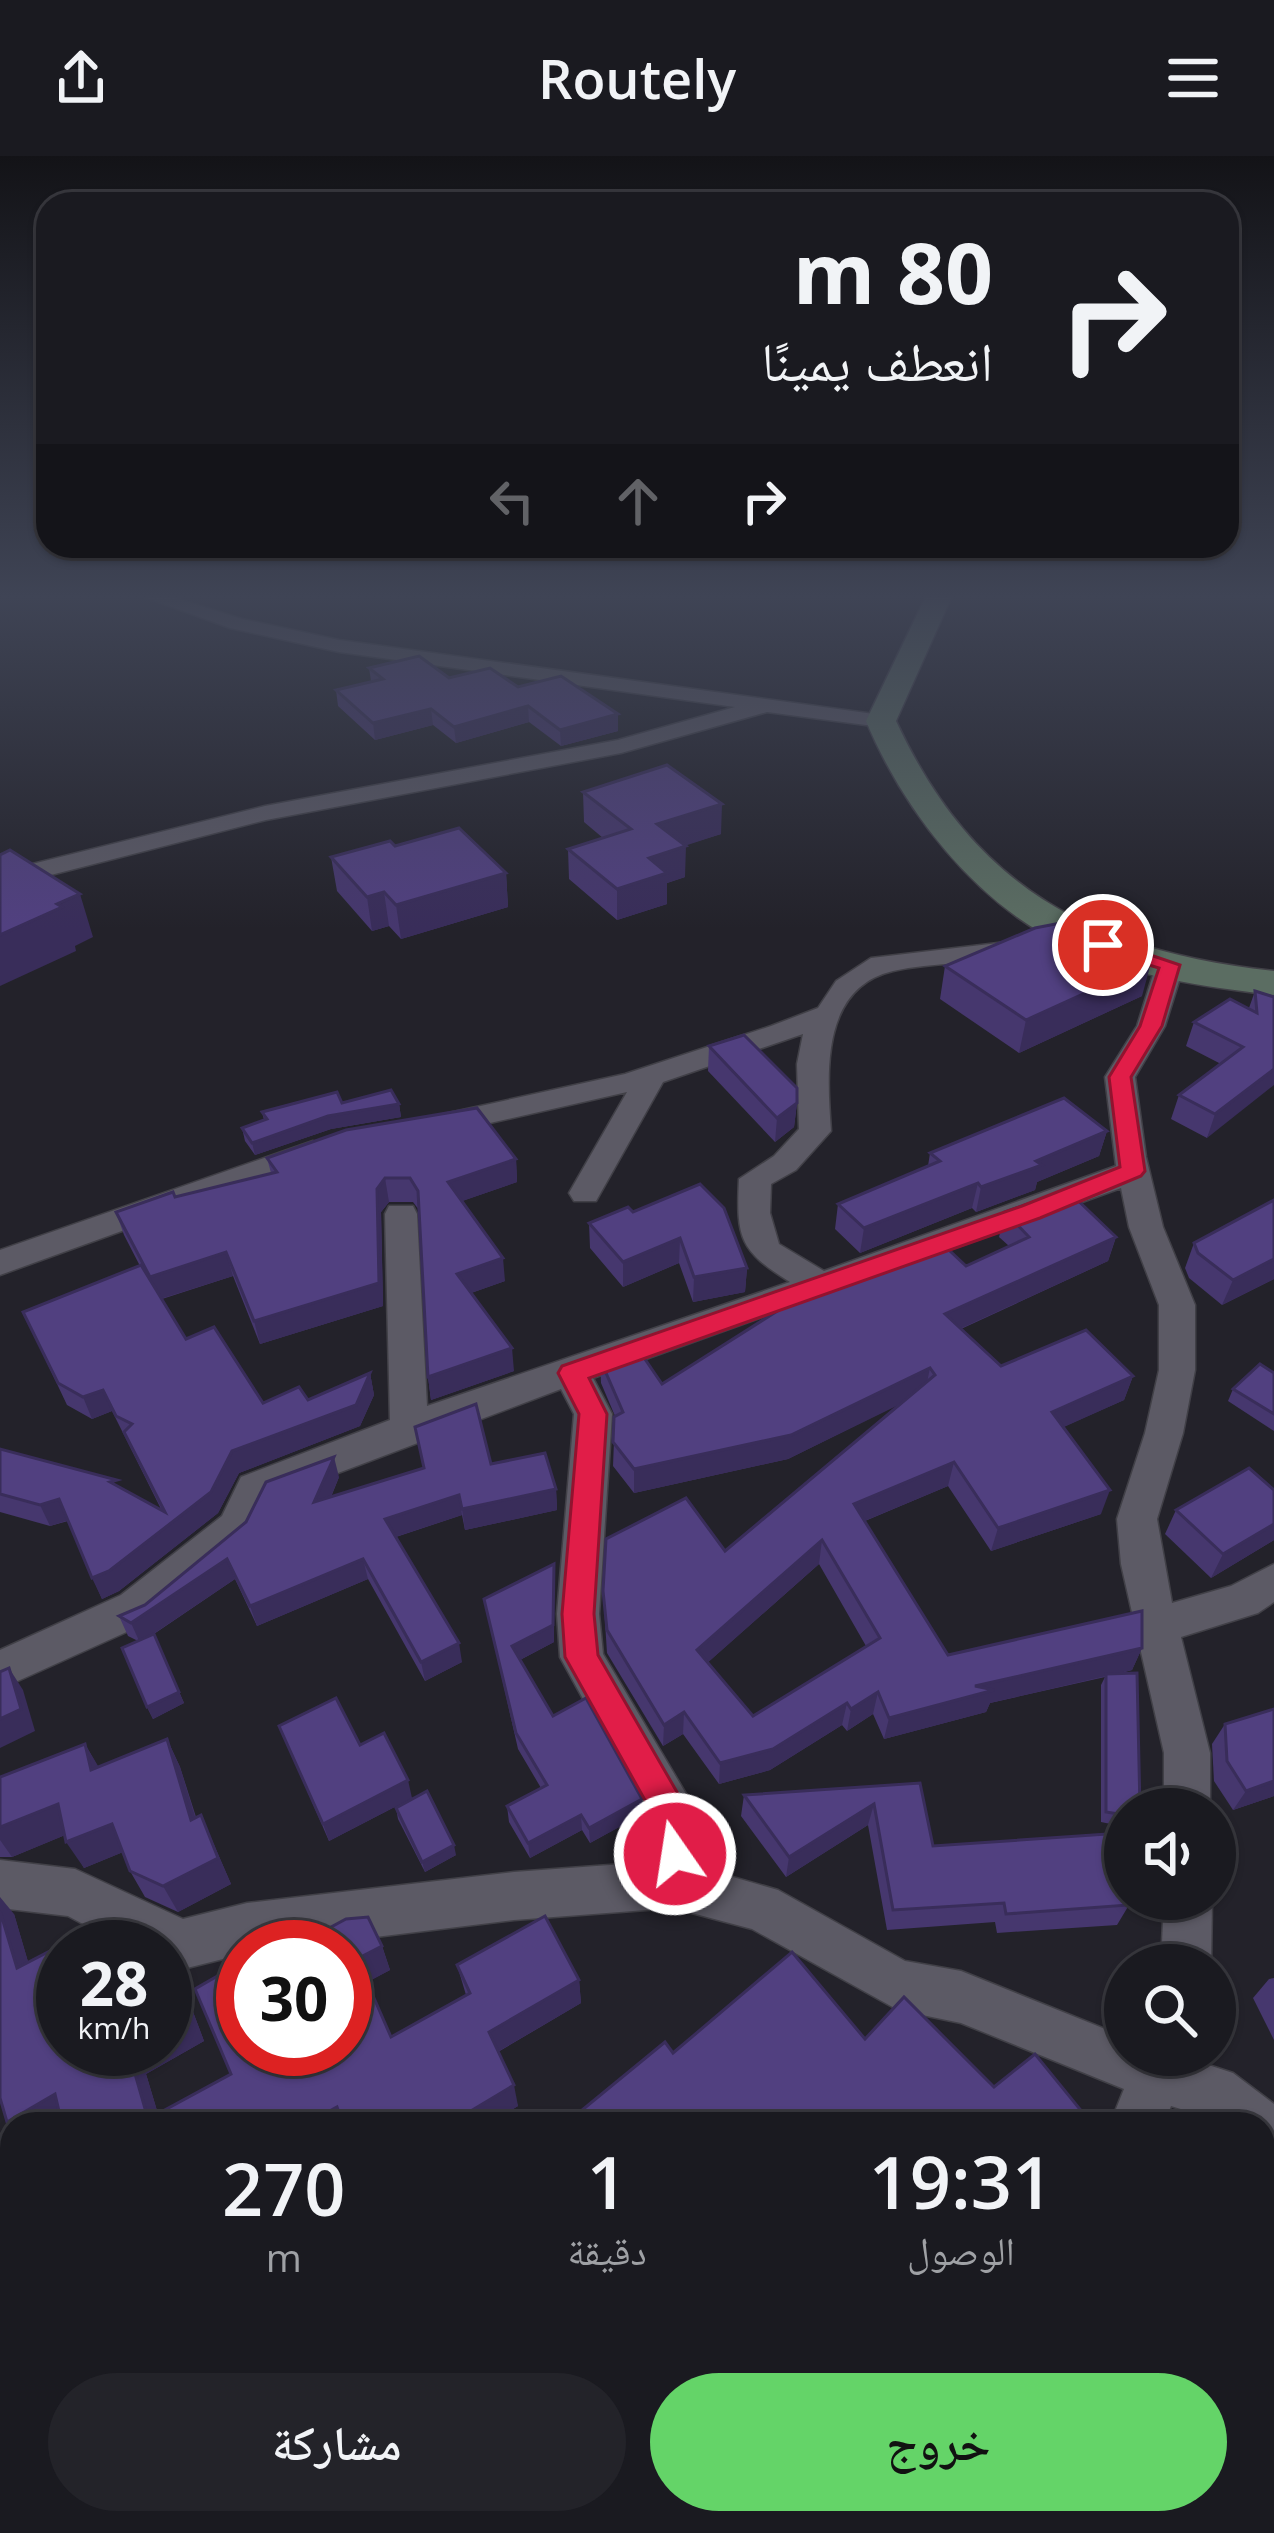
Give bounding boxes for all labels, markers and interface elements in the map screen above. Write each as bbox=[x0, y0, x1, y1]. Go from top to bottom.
text: Routely bbox=[538, 41, 736, 115]
icon: share bbox=[48, 45, 114, 111]
icon: menu bbox=[1160, 45, 1226, 111]
text: 80 m bbox=[793, 214, 993, 329]
icon: right bbox=[1035, 240, 1191, 396]
text: انعطف يمينًا bbox=[761, 323, 993, 397]
icon: left bbox=[479, 468, 545, 534]
icon: ahead bbox=[605, 468, 671, 534]
icon: right bbox=[731, 468, 797, 534]
pin bbox=[1052, 894, 1154, 996]
icon: arrive bbox=[1070, 912, 1136, 978]
map controls bbox=[1104, 1788, 1236, 2076]
button: sound bbox=[1104, 1788, 1236, 1920]
position arrow bbox=[612, 1791, 738, 1917]
speed limit sign: 30 bbox=[216, 1920, 372, 2076]
text: 28 bbox=[80, 1942, 148, 2024]
button: search bbox=[1104, 1944, 1236, 2076]
text: km/h bbox=[78, 2007, 150, 2048]
text: 1 bbox=[586, 2132, 628, 2230]
text: 19:31 bbox=[869, 2132, 1053, 2230]
text: 270 bbox=[222, 2139, 345, 2237]
text: دقيقة bbox=[567, 2223, 647, 2276]
text: الوصول bbox=[907, 2223, 1015, 2276]
text: m bbox=[266, 2230, 302, 2283]
button: مشاركة bbox=[48, 2373, 626, 2511]
button: خروج bbox=[650, 2373, 1227, 2511]

